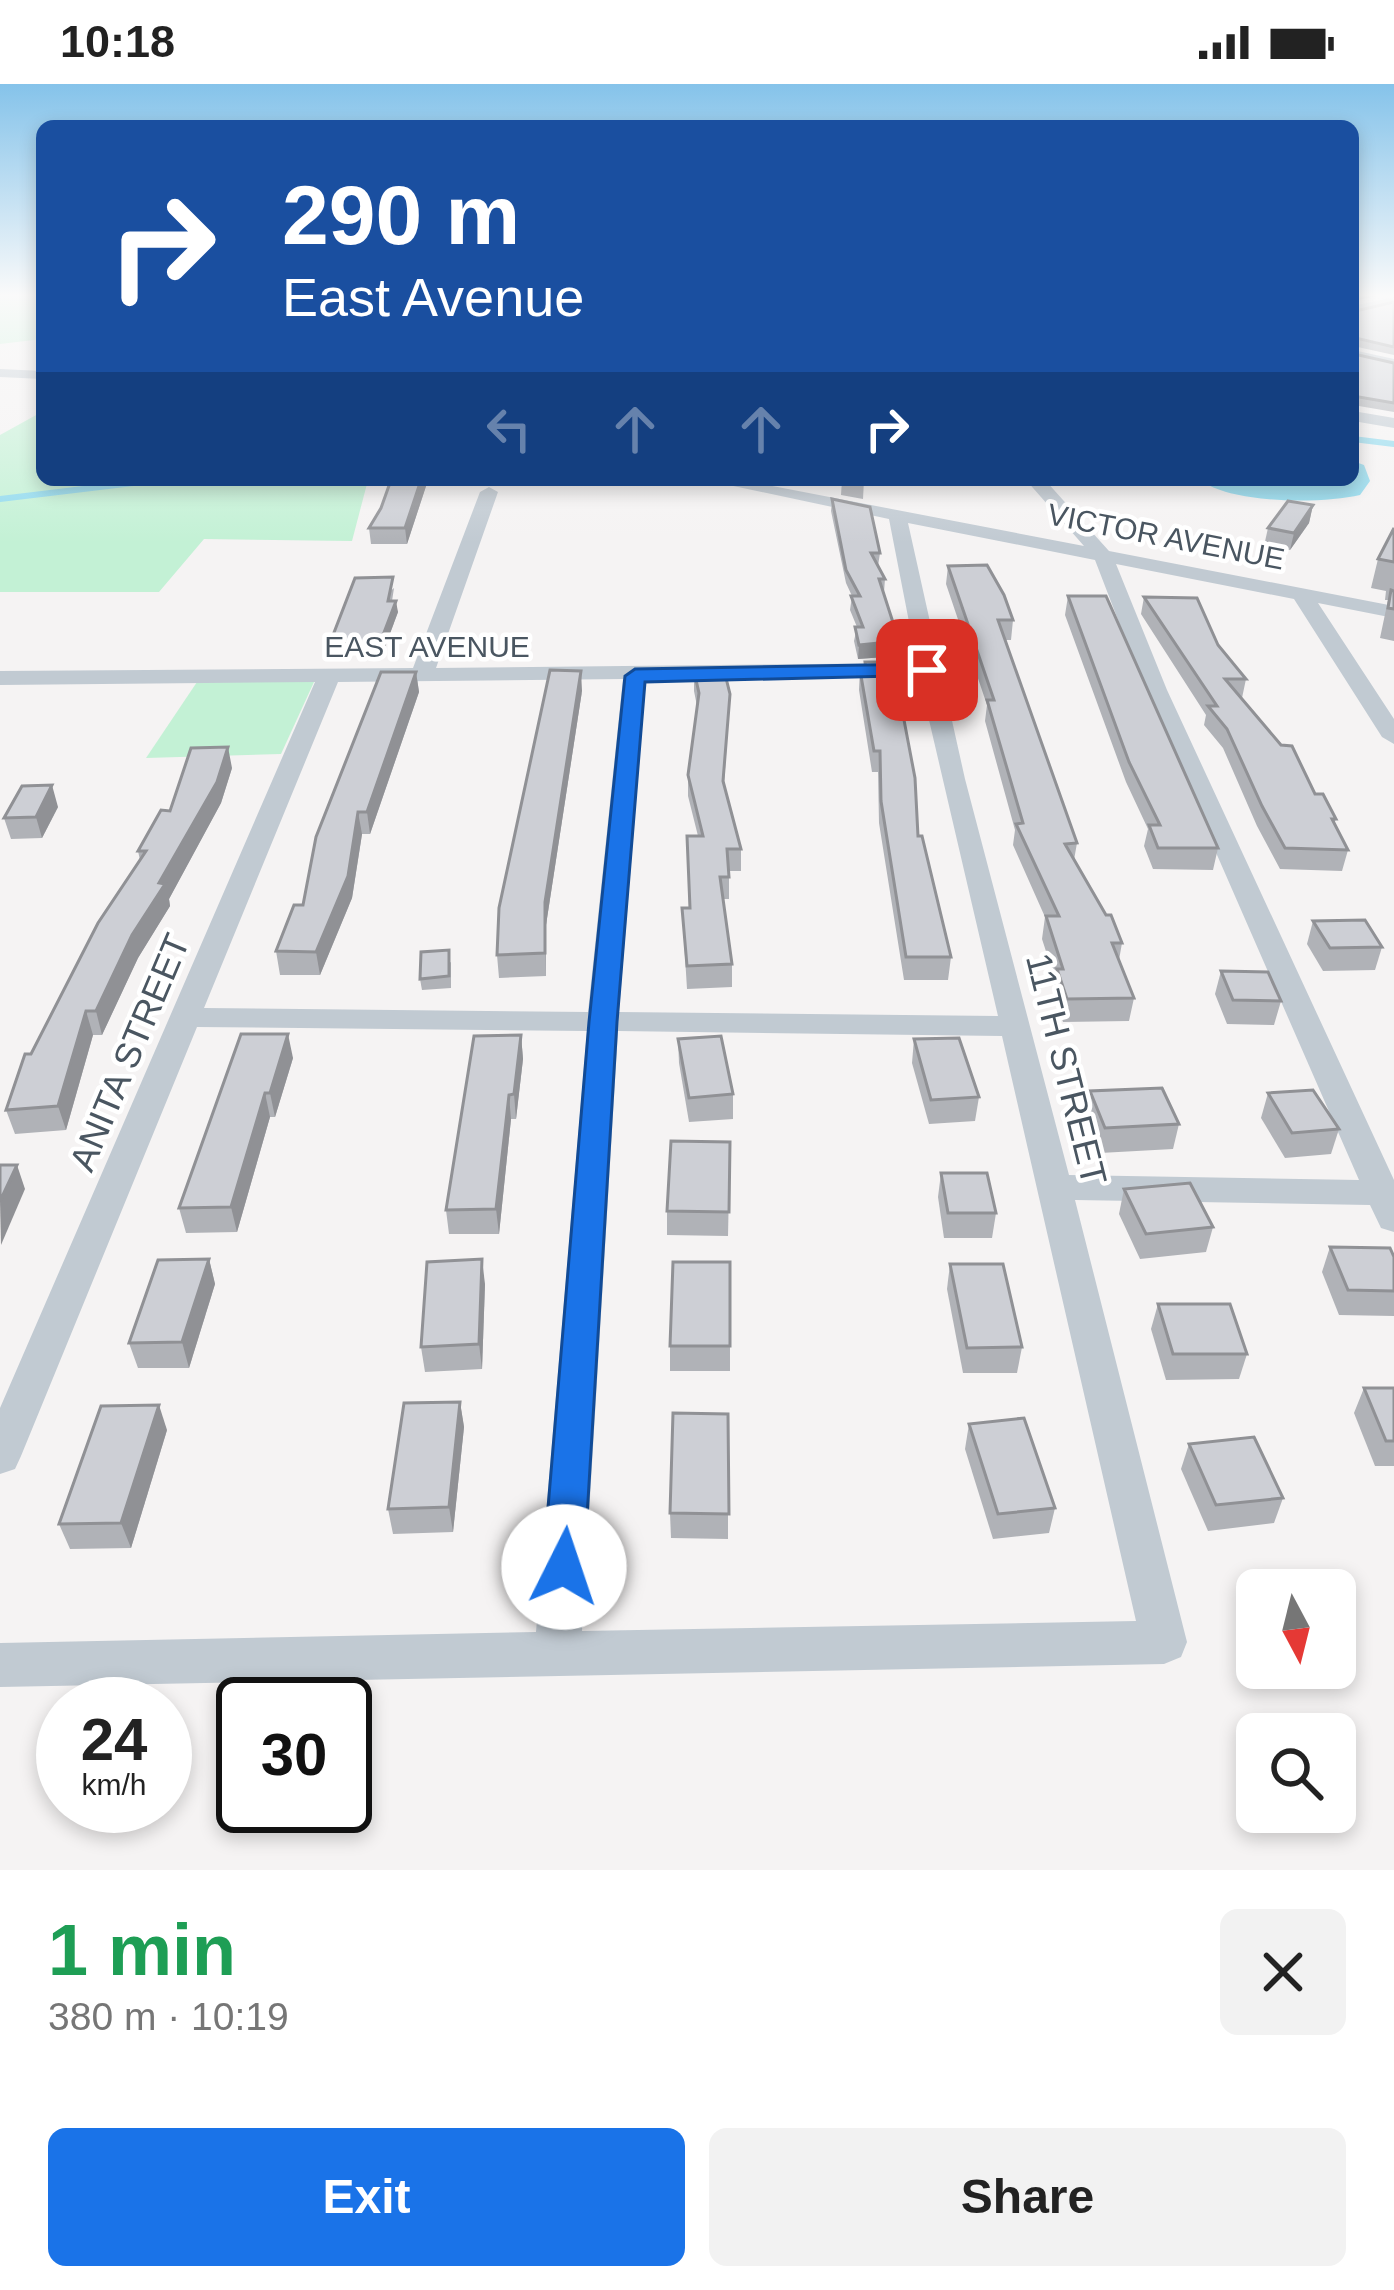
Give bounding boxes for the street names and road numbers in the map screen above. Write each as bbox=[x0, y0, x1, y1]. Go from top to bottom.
street label: VICTOR AVENUE bbox=[1045, 497, 1287, 576]
street label: EAST AVENUE bbox=[324, 630, 530, 663]
street label: ANITA STREET bbox=[61, 928, 198, 1177]
street label: 11TH STREET bbox=[1018, 949, 1115, 1189]

